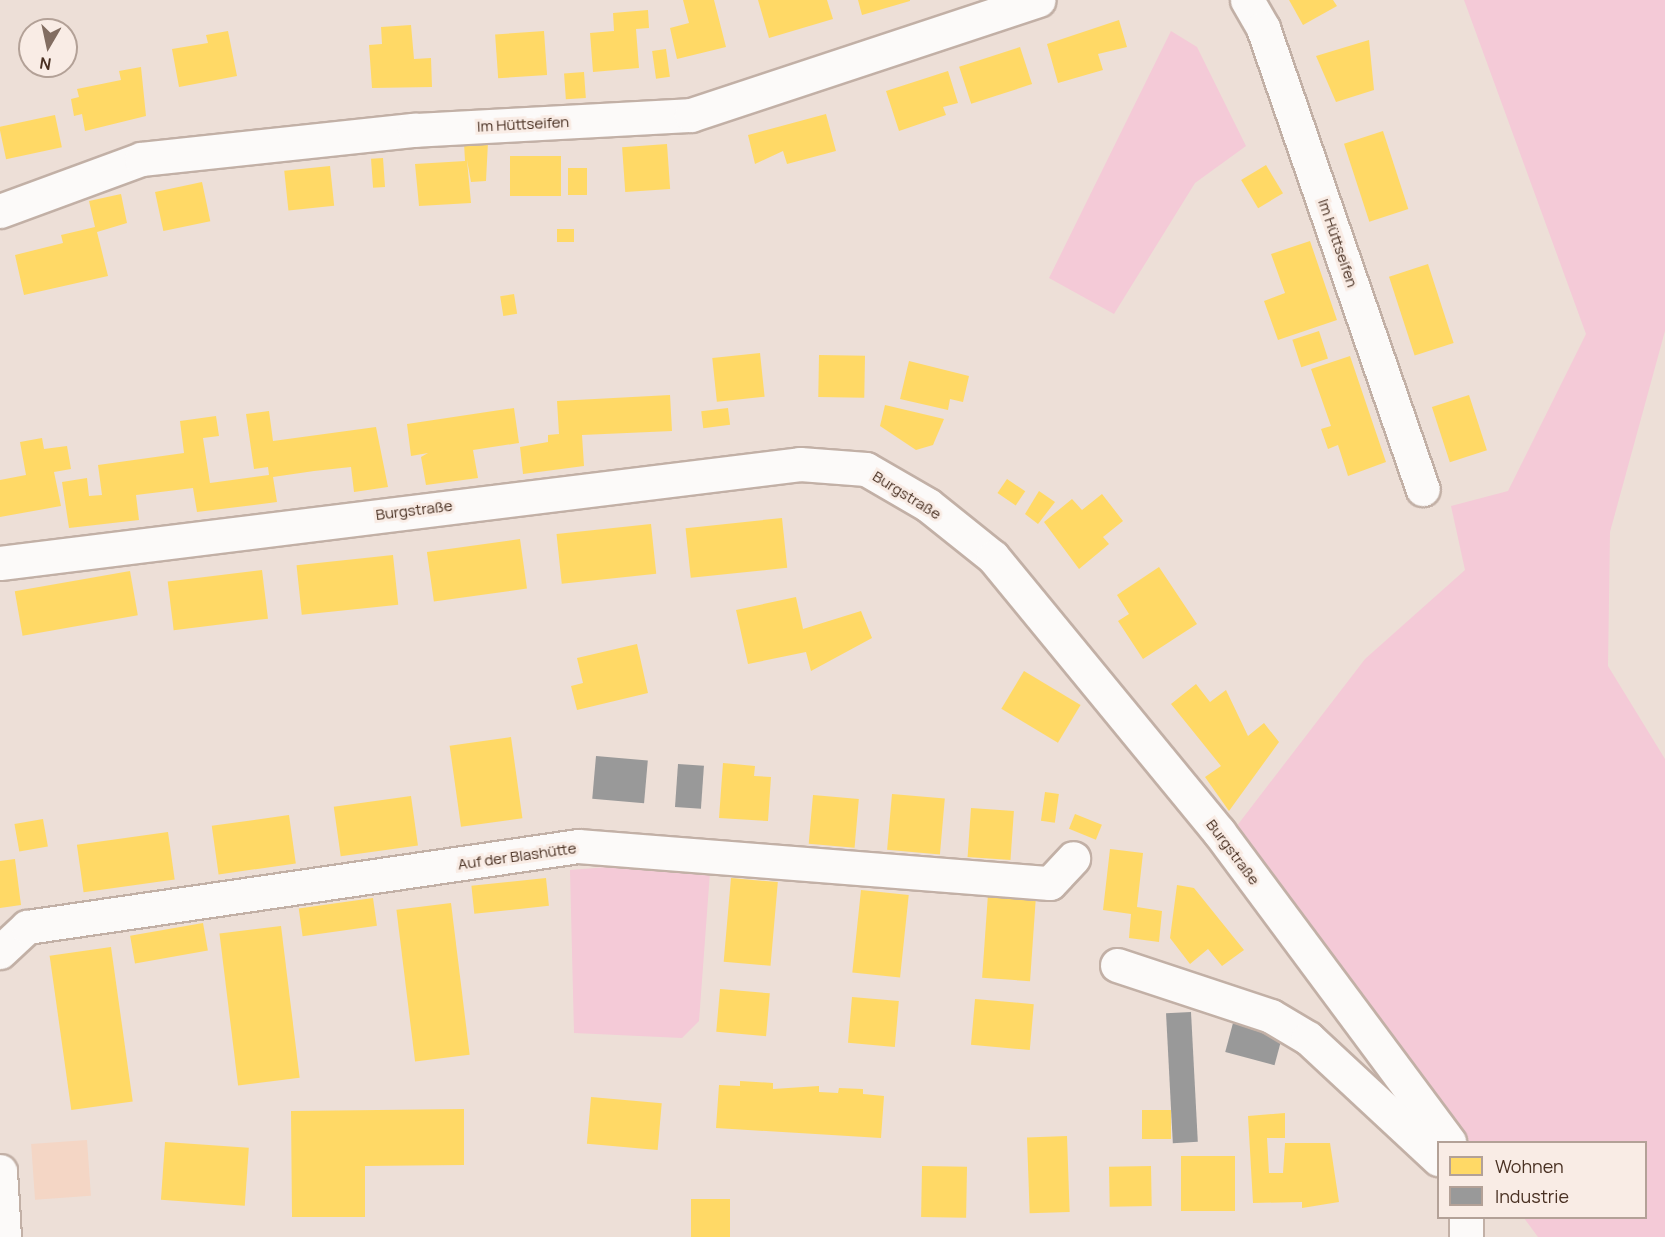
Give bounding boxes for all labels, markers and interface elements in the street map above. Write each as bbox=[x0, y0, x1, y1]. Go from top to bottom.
north arrow bbox=[18, 18, 78, 78]
text: N bbox=[38, 52, 53, 76]
street label: Im Hüttseifen bbox=[477, 113, 569, 135]
street label: Im Hüttseifen bbox=[1314, 197, 1362, 289]
street label: Burgstraße bbox=[870, 467, 944, 523]
street label: Burgstraße bbox=[375, 496, 453, 524]
street label: Burgstraße bbox=[1203, 816, 1263, 888]
street label: Auf der Blashütte bbox=[457, 839, 577, 873]
legend bbox=[1437, 1141, 1647, 1219]
text: Wohnen bbox=[1495, 1154, 1564, 1178]
text: Industrie bbox=[1495, 1184, 1569, 1208]

